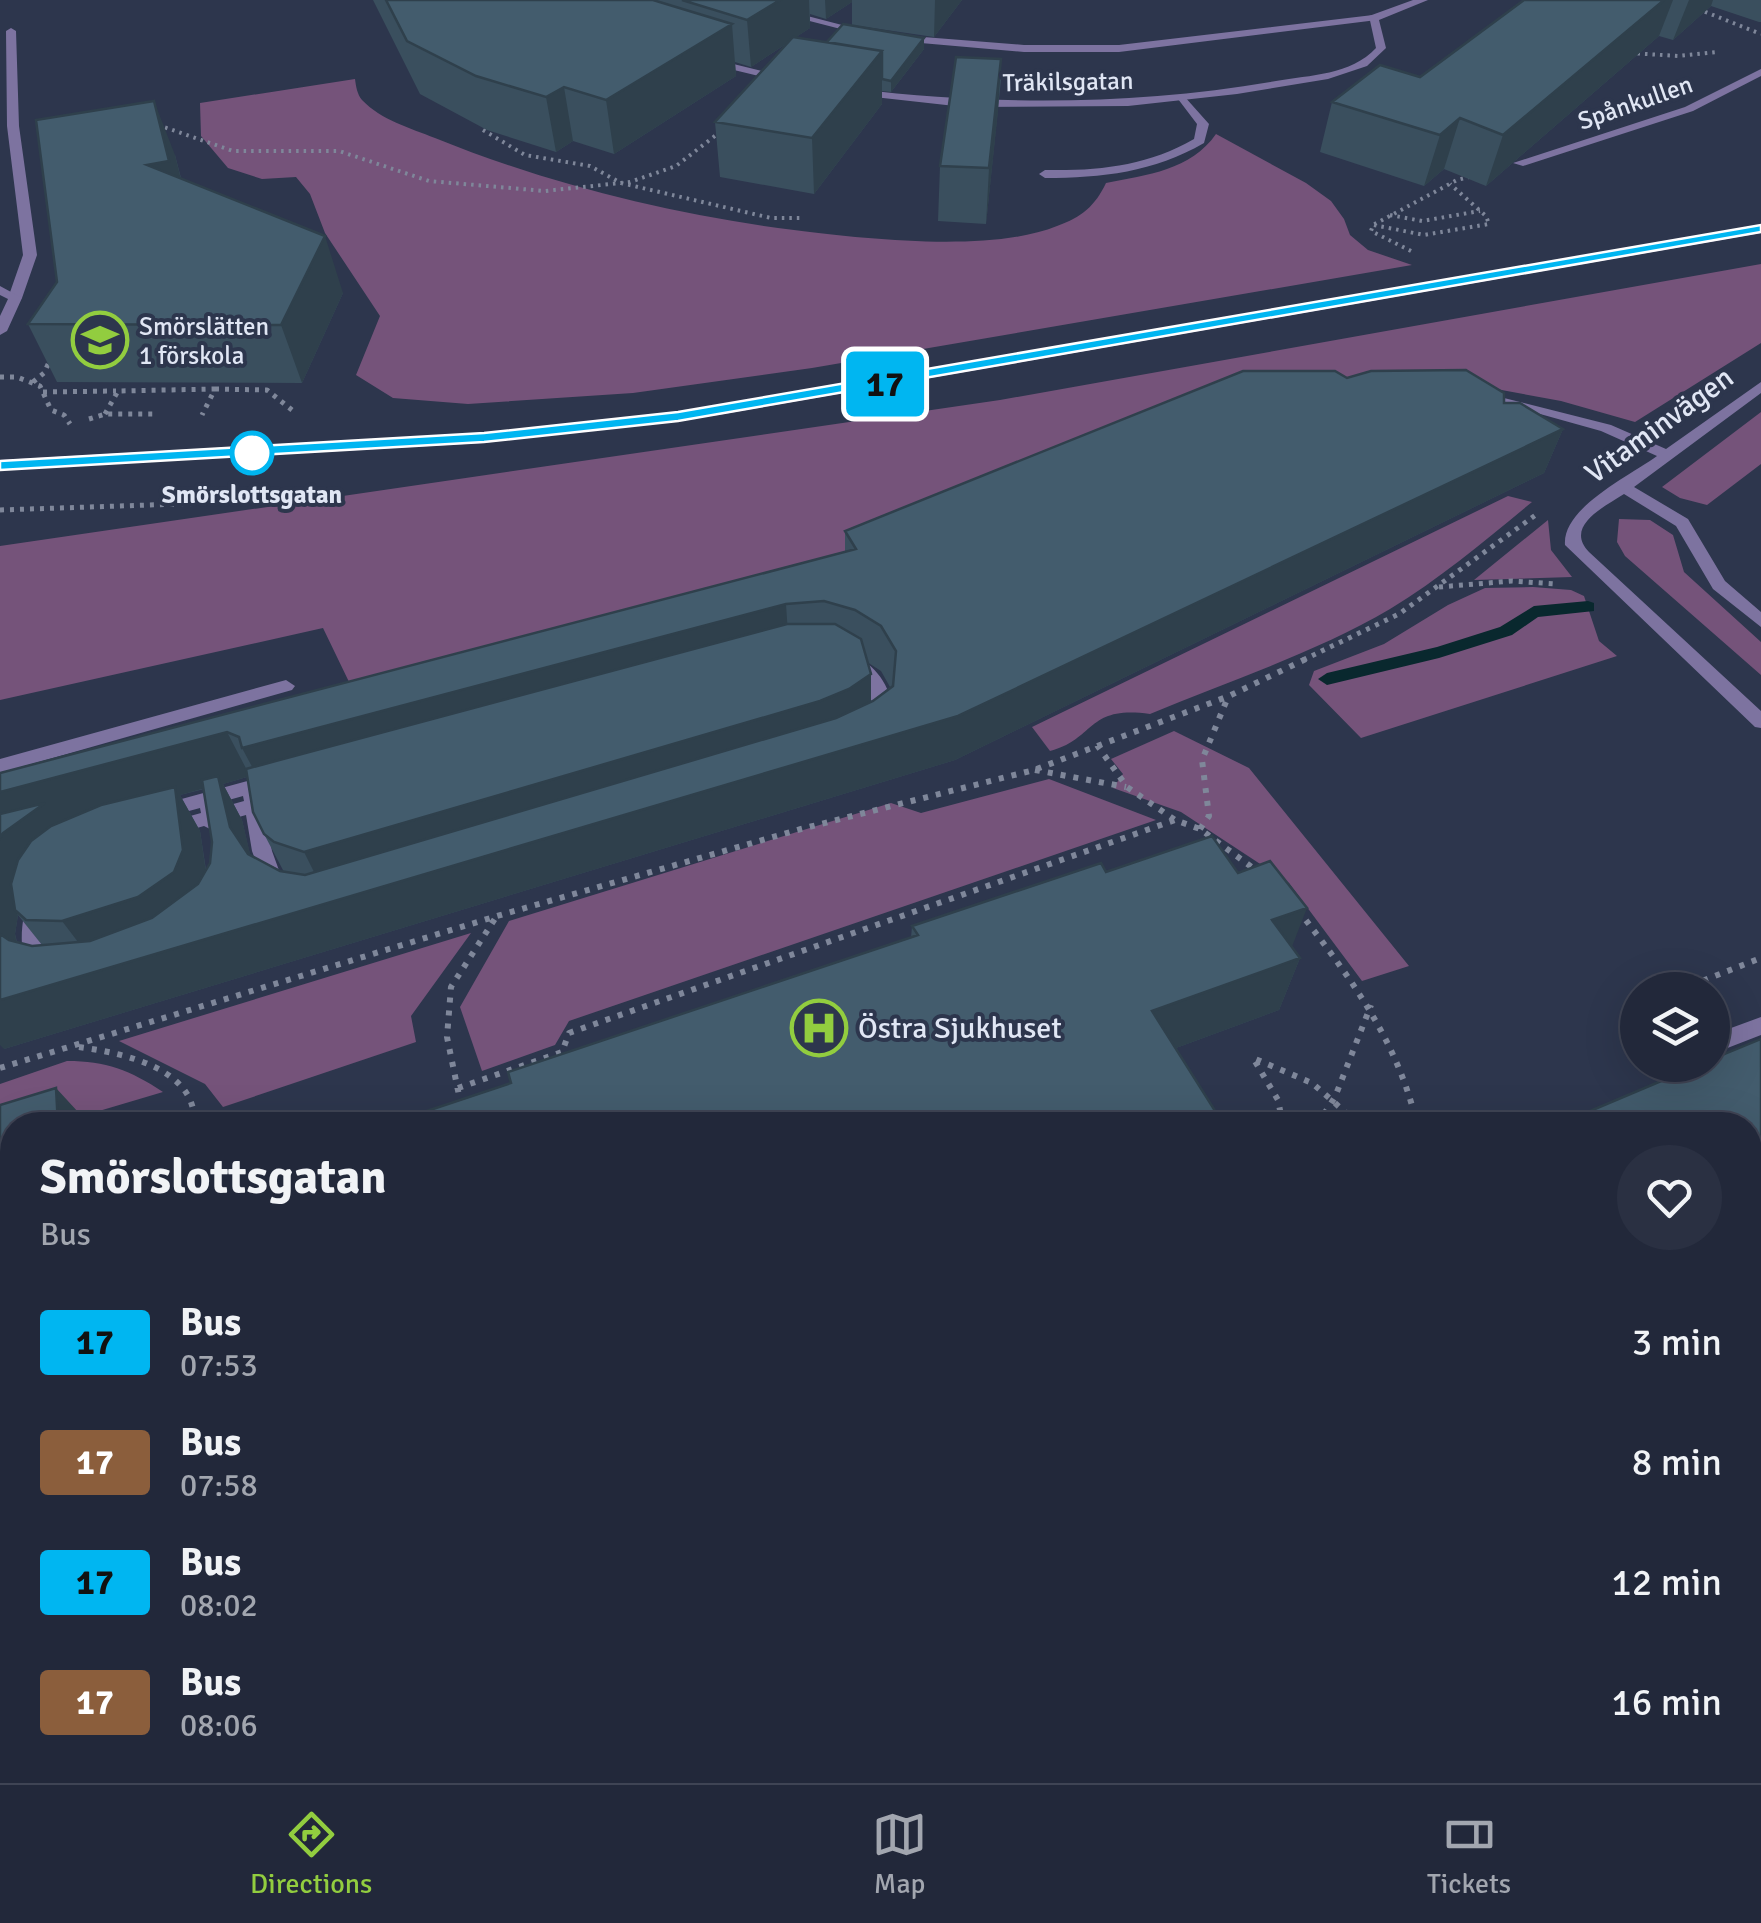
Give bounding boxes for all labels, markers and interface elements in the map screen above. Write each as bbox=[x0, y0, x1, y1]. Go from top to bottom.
street label: Träkilsgatan bbox=[1002, 65, 1134, 98]
street label: Spånkullen bbox=[1574, 68, 1697, 137]
school or university icon: Smörslätten 1 förskola bbox=[70, 310, 130, 370]
place label: Smörslätten 1 förskola bbox=[139, 311, 269, 371]
line badge: 17 bbox=[840, 352, 930, 416]
street label: Vitaminvägen bbox=[1578, 359, 1741, 492]
text: 17 bbox=[866, 363, 904, 406]
marker: Smörslottsgatan bbox=[231, 432, 273, 474]
place label: Smörslottsgatan bbox=[162, 479, 342, 510]
map controls bbox=[1620, 972, 1730, 1082]
button: layers bbox=[1620, 972, 1730, 1082]
hospital icon: Östra Sjukhuset bbox=[789, 998, 849, 1058]
place label: Östra Sjukhuset bbox=[858, 1010, 1062, 1047]
button: heart bbox=[1617, 1145, 1722, 1250]
text: Smörslottsgatan bbox=[40, 1148, 387, 1207]
text: Bus bbox=[40, 1215, 91, 1254]
text: Bus bbox=[180, 1299, 241, 1346]
text: 3 min bbox=[1632, 1319, 1722, 1366]
text: 17 bbox=[76, 1321, 114, 1364]
text: 07:53 bbox=[180, 1346, 258, 1385]
text: Bus bbox=[180, 1419, 241, 1466]
text: 8 min bbox=[1632, 1439, 1722, 1486]
text: 17 bbox=[76, 1441, 114, 1484]
text: 07:58 bbox=[180, 1466, 258, 1505]
text: Bus bbox=[180, 1539, 241, 1586]
text: 12 min bbox=[1611, 1559, 1722, 1606]
text: 17 bbox=[76, 1561, 114, 1604]
text: 08:02 bbox=[180, 1586, 258, 1625]
text: Bus bbox=[180, 1659, 241, 1706]
text: 16 min bbox=[1611, 1679, 1722, 1726]
text: 17 bbox=[76, 1681, 114, 1724]
text: 08:06 bbox=[180, 1706, 258, 1745]
tab: Directions bbox=[250, 1807, 372, 1901]
tab: Map bbox=[872, 1807, 927, 1901]
tab: Tickets bbox=[1427, 1807, 1511, 1901]

